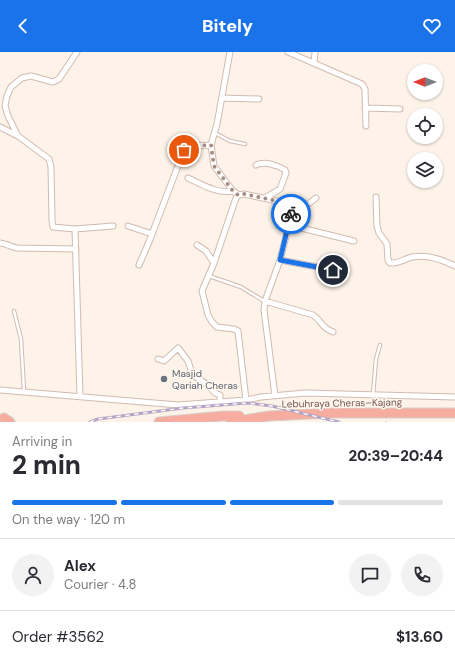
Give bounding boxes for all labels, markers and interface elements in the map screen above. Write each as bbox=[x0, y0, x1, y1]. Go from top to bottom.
text: Bitely bbox=[202, 14, 253, 38]
icon: back bbox=[12, 15, 34, 37]
icon: heart bbox=[421, 15, 443, 37]
north arrow bbox=[407, 64, 443, 100]
map controls bbox=[407, 64, 443, 188]
button: locate bbox=[407, 108, 443, 144]
pin bbox=[167, 133, 201, 167]
icon: bag bbox=[173, 139, 195, 161]
button: layers bbox=[407, 152, 443, 188]
courier bbox=[271, 194, 311, 234]
icon: bike bbox=[280, 203, 302, 225]
pin bbox=[316, 253, 350, 287]
icon: home bbox=[322, 259, 344, 281]
place label: Masjid Qariah Cheras bbox=[172, 367, 238, 392]
marker: Masjid Qariah Cheras bbox=[159, 374, 169, 384]
street label: Lebuhraya Cheras–Kajang bbox=[282, 395, 403, 411]
text: Arriving in bbox=[12, 433, 72, 450]
text: 20:39–20:44 bbox=[348, 446, 443, 466]
text: 2 min bbox=[12, 448, 81, 482]
text: On the way · 120 m bbox=[12, 511, 125, 528]
button: person bbox=[12, 554, 54, 596]
button: chat bbox=[349, 554, 391, 596]
button: phone bbox=[401, 554, 443, 596]
text: Alex bbox=[64, 556, 96, 576]
text: Courier · 4.8 bbox=[64, 576, 136, 593]
text: Order #3562 bbox=[12, 627, 104, 647]
text: $13.60 bbox=[396, 627, 443, 647]

